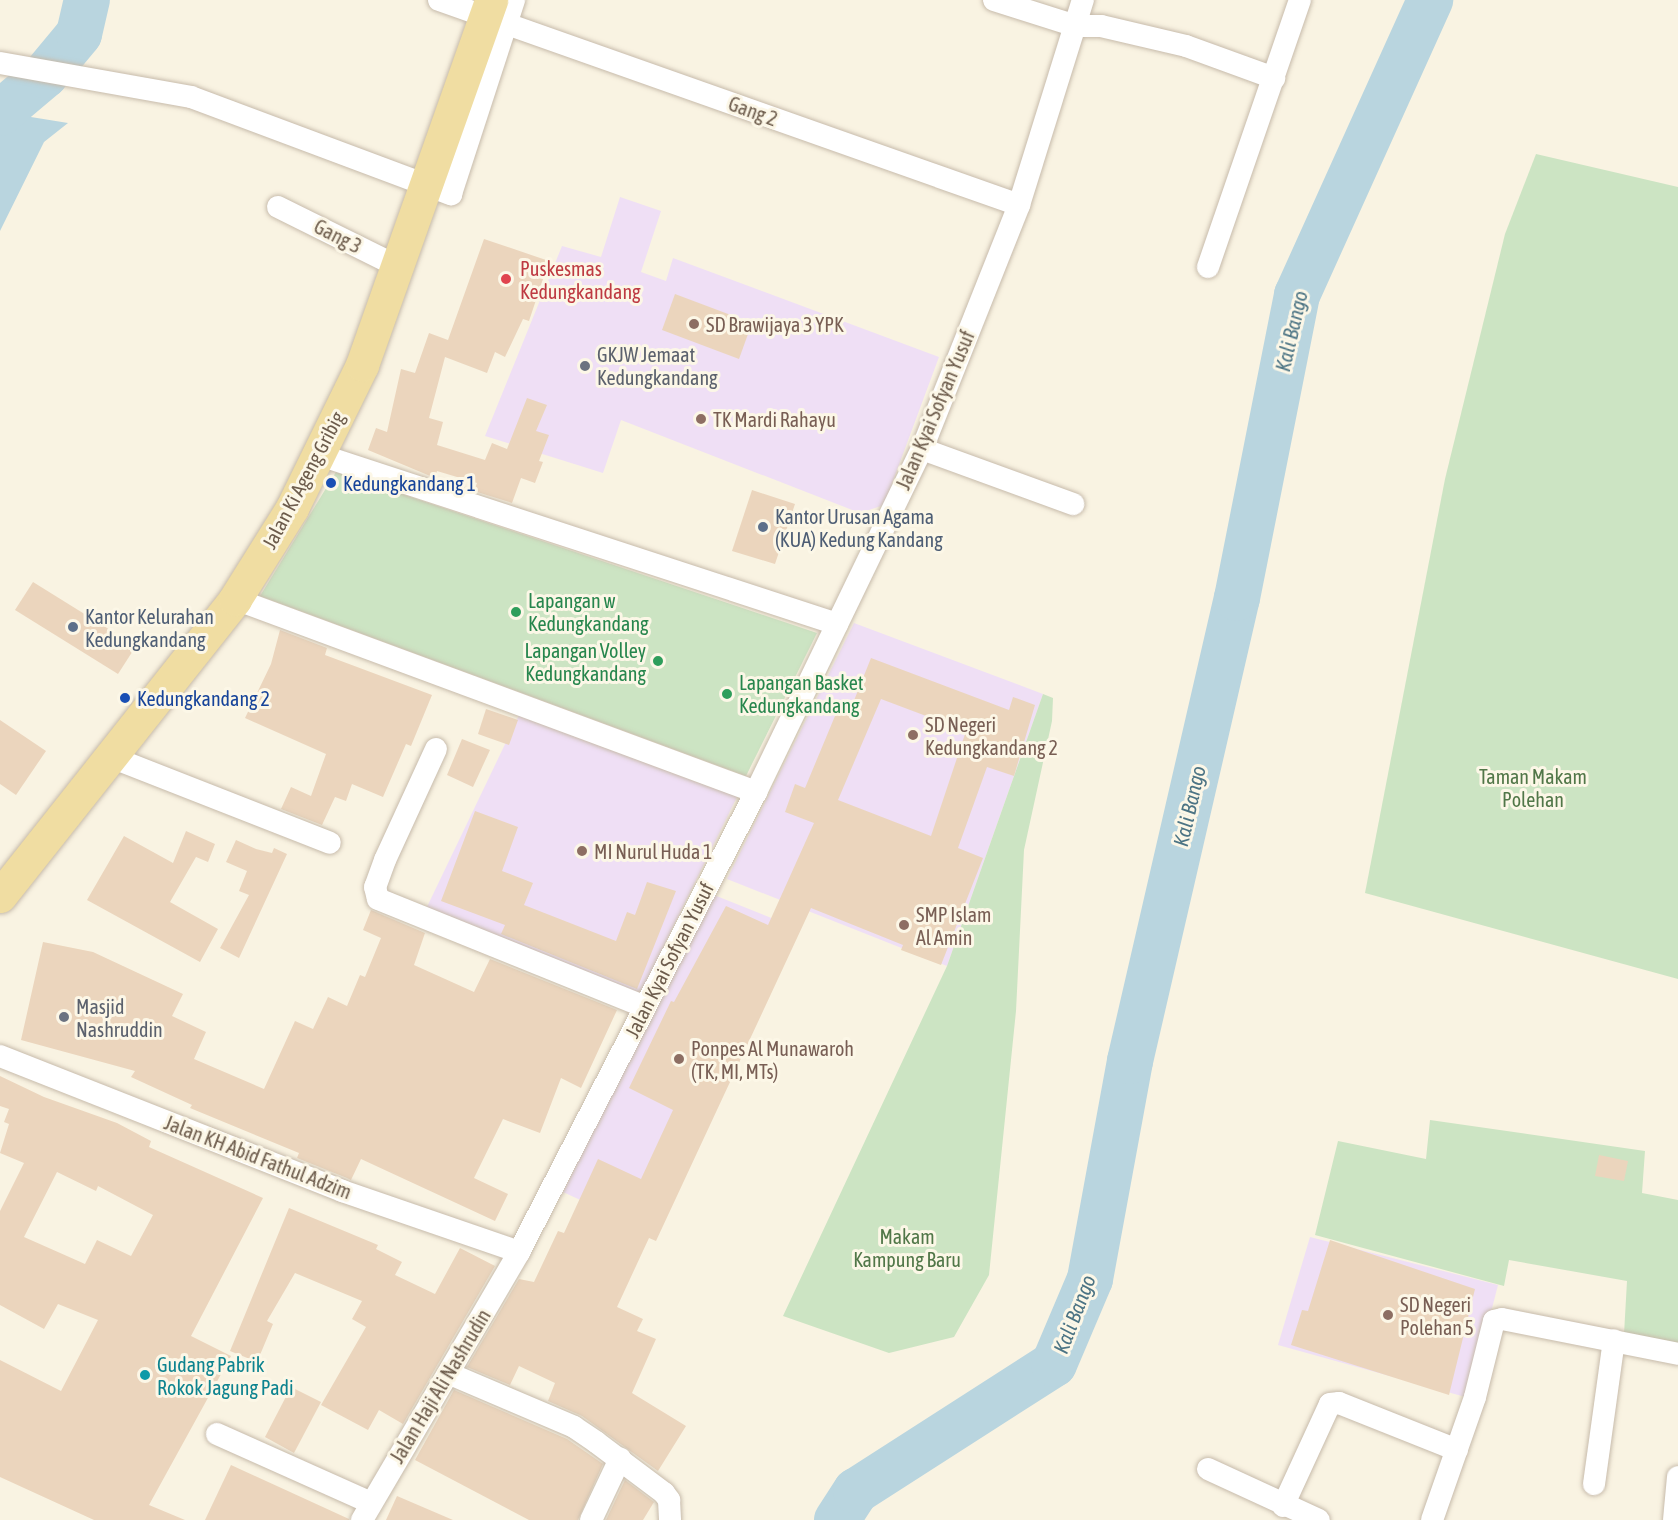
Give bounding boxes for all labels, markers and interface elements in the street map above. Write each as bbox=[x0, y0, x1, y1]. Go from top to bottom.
street label: Gang 2 bbox=[725, 91, 781, 131]
street label: Gang 3 bbox=[310, 214, 366, 258]
place label: Puskesmas Kedungkandang bbox=[520, 256, 641, 303]
marker: Puskesmas Kedungkandang bbox=[497, 270, 515, 288]
water label: Kali Bango bbox=[1269, 288, 1313, 374]
place label: SD Brawijaya 3 YPK bbox=[706, 312, 844, 336]
marker: SD Brawijaya 3 YPK bbox=[687, 317, 701, 331]
street label: Jalan Kyai Sofyan Yusuf bbox=[891, 327, 979, 493]
place label: GKJW Jemaat Kedungkandang bbox=[597, 342, 718, 389]
marker: GKJW Jemaat Kedungkandang bbox=[578, 359, 592, 373]
street label: Jalan Ki Ageng Gribig bbox=[257, 407, 349, 553]
place label: TK Mardi Rahayu bbox=[713, 407, 836, 431]
marker: TK Mardi Rahayu bbox=[694, 412, 708, 426]
place label: Kedungkandang 1 bbox=[343, 471, 476, 495]
marker: Kedungkandang 1 bbox=[324, 476, 338, 490]
place label: Kantor Urusan Agama (KUA) Kedung Kandang bbox=[775, 504, 943, 551]
marker: Kantor Urusan Agama (KUA) Kedung Kandang bbox=[756, 520, 770, 534]
place label: Lapangan w Kedungkandang bbox=[528, 588, 649, 635]
place label: Kantor Kelurahan Kedungkandang bbox=[85, 604, 214, 651]
marker: Lapangan w Kedungkandang bbox=[509, 605, 523, 619]
marker: Kantor Kelurahan Kedungkandang bbox=[66, 620, 80, 634]
place label: Lapangan Volley Kedungkandang bbox=[524, 638, 646, 685]
marker: Lapangan Volley Kedungkandang bbox=[651, 654, 665, 668]
place label: Lapangan Basket Kedungkandang bbox=[739, 670, 864, 717]
place label: Kedungkandang 2 bbox=[137, 686, 270, 710]
marker: Lapangan Basket Kedungkandang bbox=[720, 687, 734, 701]
marker: Kedungkandang 2 bbox=[118, 691, 132, 705]
place label: SD Negeri Kedungkandang 2 bbox=[925, 712, 1058, 759]
marker: SD Negeri Kedungkandang 2 bbox=[906, 728, 920, 742]
water label: Kali Bango bbox=[1167, 763, 1211, 849]
park label: Taman Makam Polehan bbox=[1479, 764, 1587, 811]
place label: MI Nurul Huda 1 bbox=[594, 839, 712, 863]
marker: MI Nurul Huda 1 bbox=[575, 844, 589, 858]
street label: Jalan Kyai Sofyan Yusuf bbox=[620, 879, 718, 1041]
place label: SMP Islam Al Amin bbox=[916, 902, 991, 949]
marker: SMP Islam Al Amin bbox=[897, 918, 911, 932]
place label: Masjid Nashruddin bbox=[76, 994, 163, 1041]
marker: Masjid Nashruddin bbox=[57, 1010, 71, 1024]
place label: Ponpes Al Munawaroh (TK, MI, MTs) bbox=[691, 1036, 854, 1083]
marker: Ponpes Al Munawaroh (TK, MI, MTs) bbox=[672, 1052, 686, 1066]
street label: Jalan KH Abid Fathul Adzim bbox=[161, 1110, 355, 1204]
park label: Makam Kampung Baru bbox=[853, 1225, 961, 1272]
water label: Kali Bango bbox=[1048, 1271, 1100, 1357]
place label: SD Negeri Polehan 5 bbox=[1400, 1292, 1474, 1339]
street label: Jalan Haji Ali Nashrudin bbox=[385, 1305, 495, 1467]
marker: SD Negeri Polehan 5 bbox=[1381, 1308, 1395, 1322]
place label: Gudang Pabrik Rokok Jagung Padi bbox=[157, 1352, 294, 1399]
marker: Gudang Pabrik Rokok Jagung Padi bbox=[138, 1368, 152, 1382]

